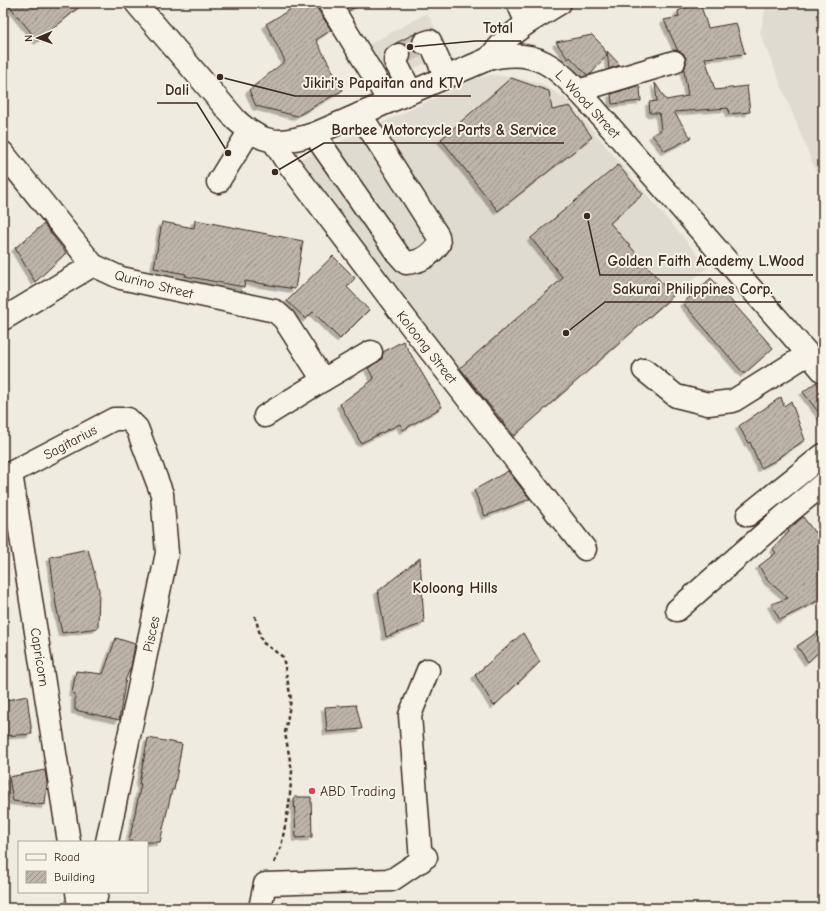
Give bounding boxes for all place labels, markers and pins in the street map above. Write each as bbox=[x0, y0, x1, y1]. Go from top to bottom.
callout: Total bbox=[475, 14, 521, 41]
callout: Jikiri's Papaitan and KTV bbox=[295, 69, 471, 96]
callout: Dali bbox=[157, 76, 197, 103]
callout: Barbee Motorcycle Parts & Service bbox=[324, 116, 564, 143]
callout: Golden Faith Academy L.Wood bbox=[600, 248, 813, 275]
callout: Sakurai Philippines Corp. bbox=[605, 275, 781, 302]
place label: ABD Trading bbox=[320, 783, 396, 800]
marker: ABD Trading bbox=[307, 786, 317, 796]

